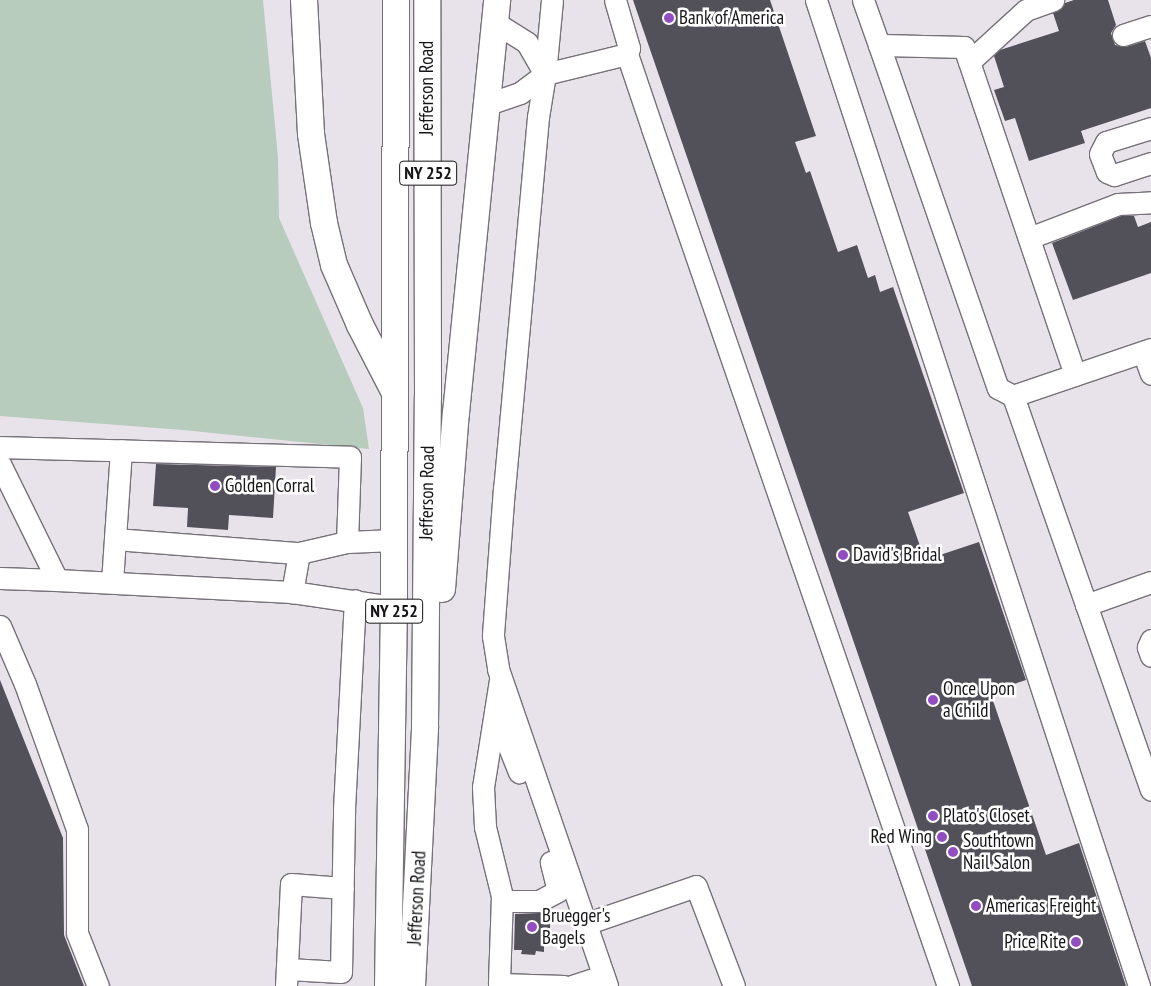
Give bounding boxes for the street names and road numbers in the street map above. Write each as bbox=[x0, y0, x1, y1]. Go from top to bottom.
street label: Jefferson Road bbox=[416, 41, 438, 135]
road number: NY 252 bbox=[398, 158, 458, 188]
street label: Jefferson Road bbox=[415, 446, 439, 540]
road number: NY 252 bbox=[364, 596, 424, 626]
street label: Jefferson Road bbox=[403, 850, 431, 946]

